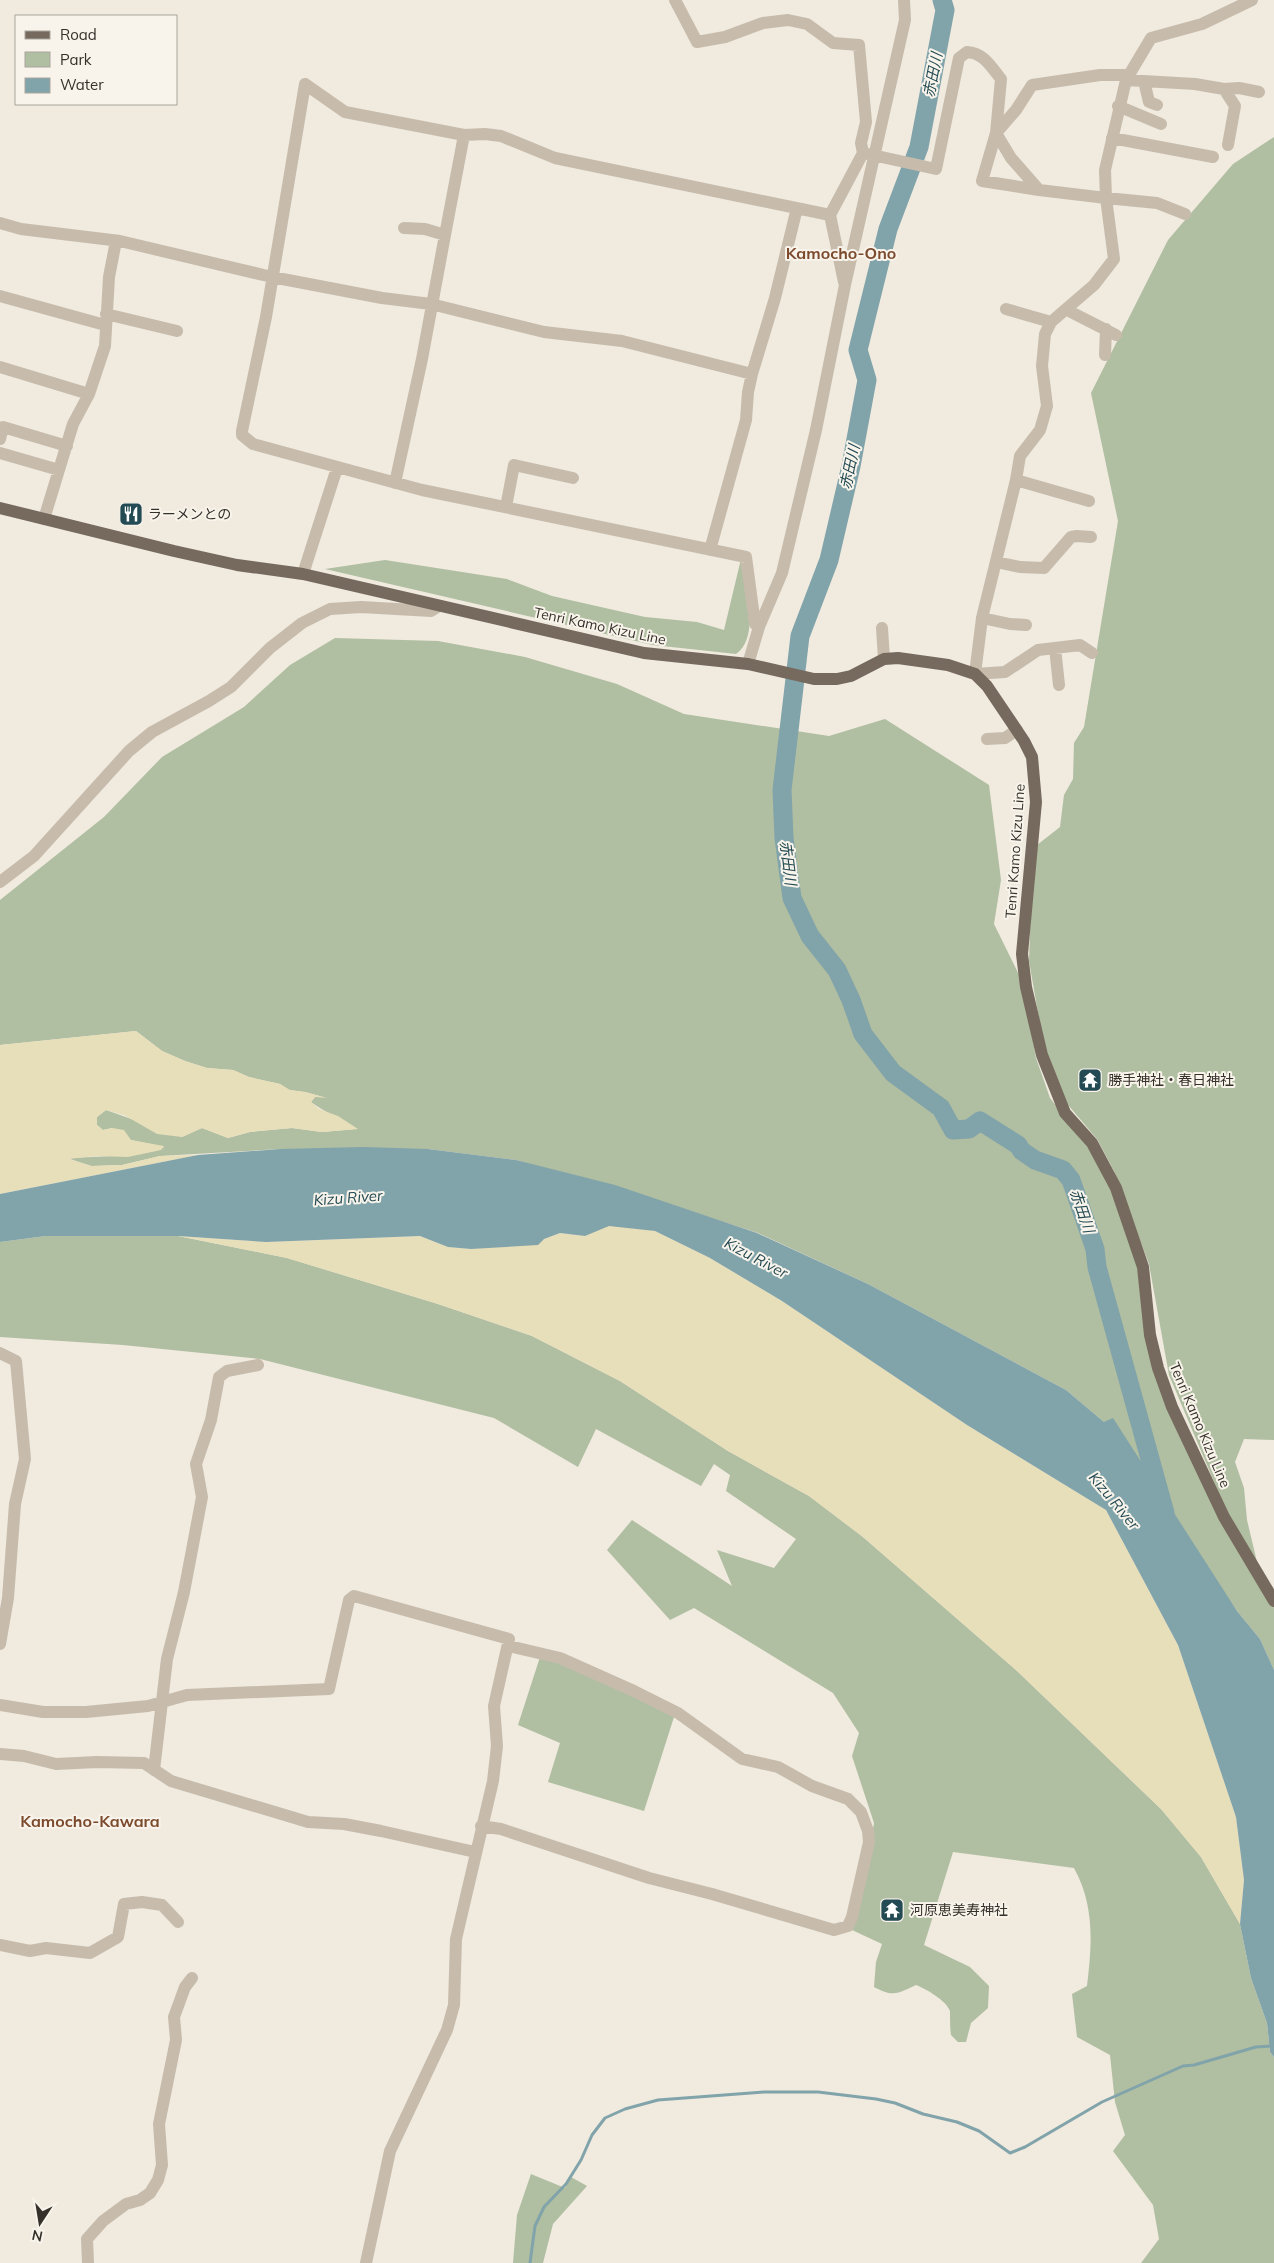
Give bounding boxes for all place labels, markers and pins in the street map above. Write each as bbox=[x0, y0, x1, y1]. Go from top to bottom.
restaurant icon: ラーメンとの bbox=[118, 501, 144, 527]
place label: ラーメンとの bbox=[148, 505, 231, 523]
temple icon: 勝手神社・春日神社 bbox=[1077, 1067, 1103, 1093]
place label: 勝手神社・春日神社 bbox=[1108, 1071, 1234, 1089]
temple icon: 河原恵美寿神社 bbox=[879, 1897, 905, 1923]
place label: 河原恵美寿神社 bbox=[910, 1901, 1008, 1919]

